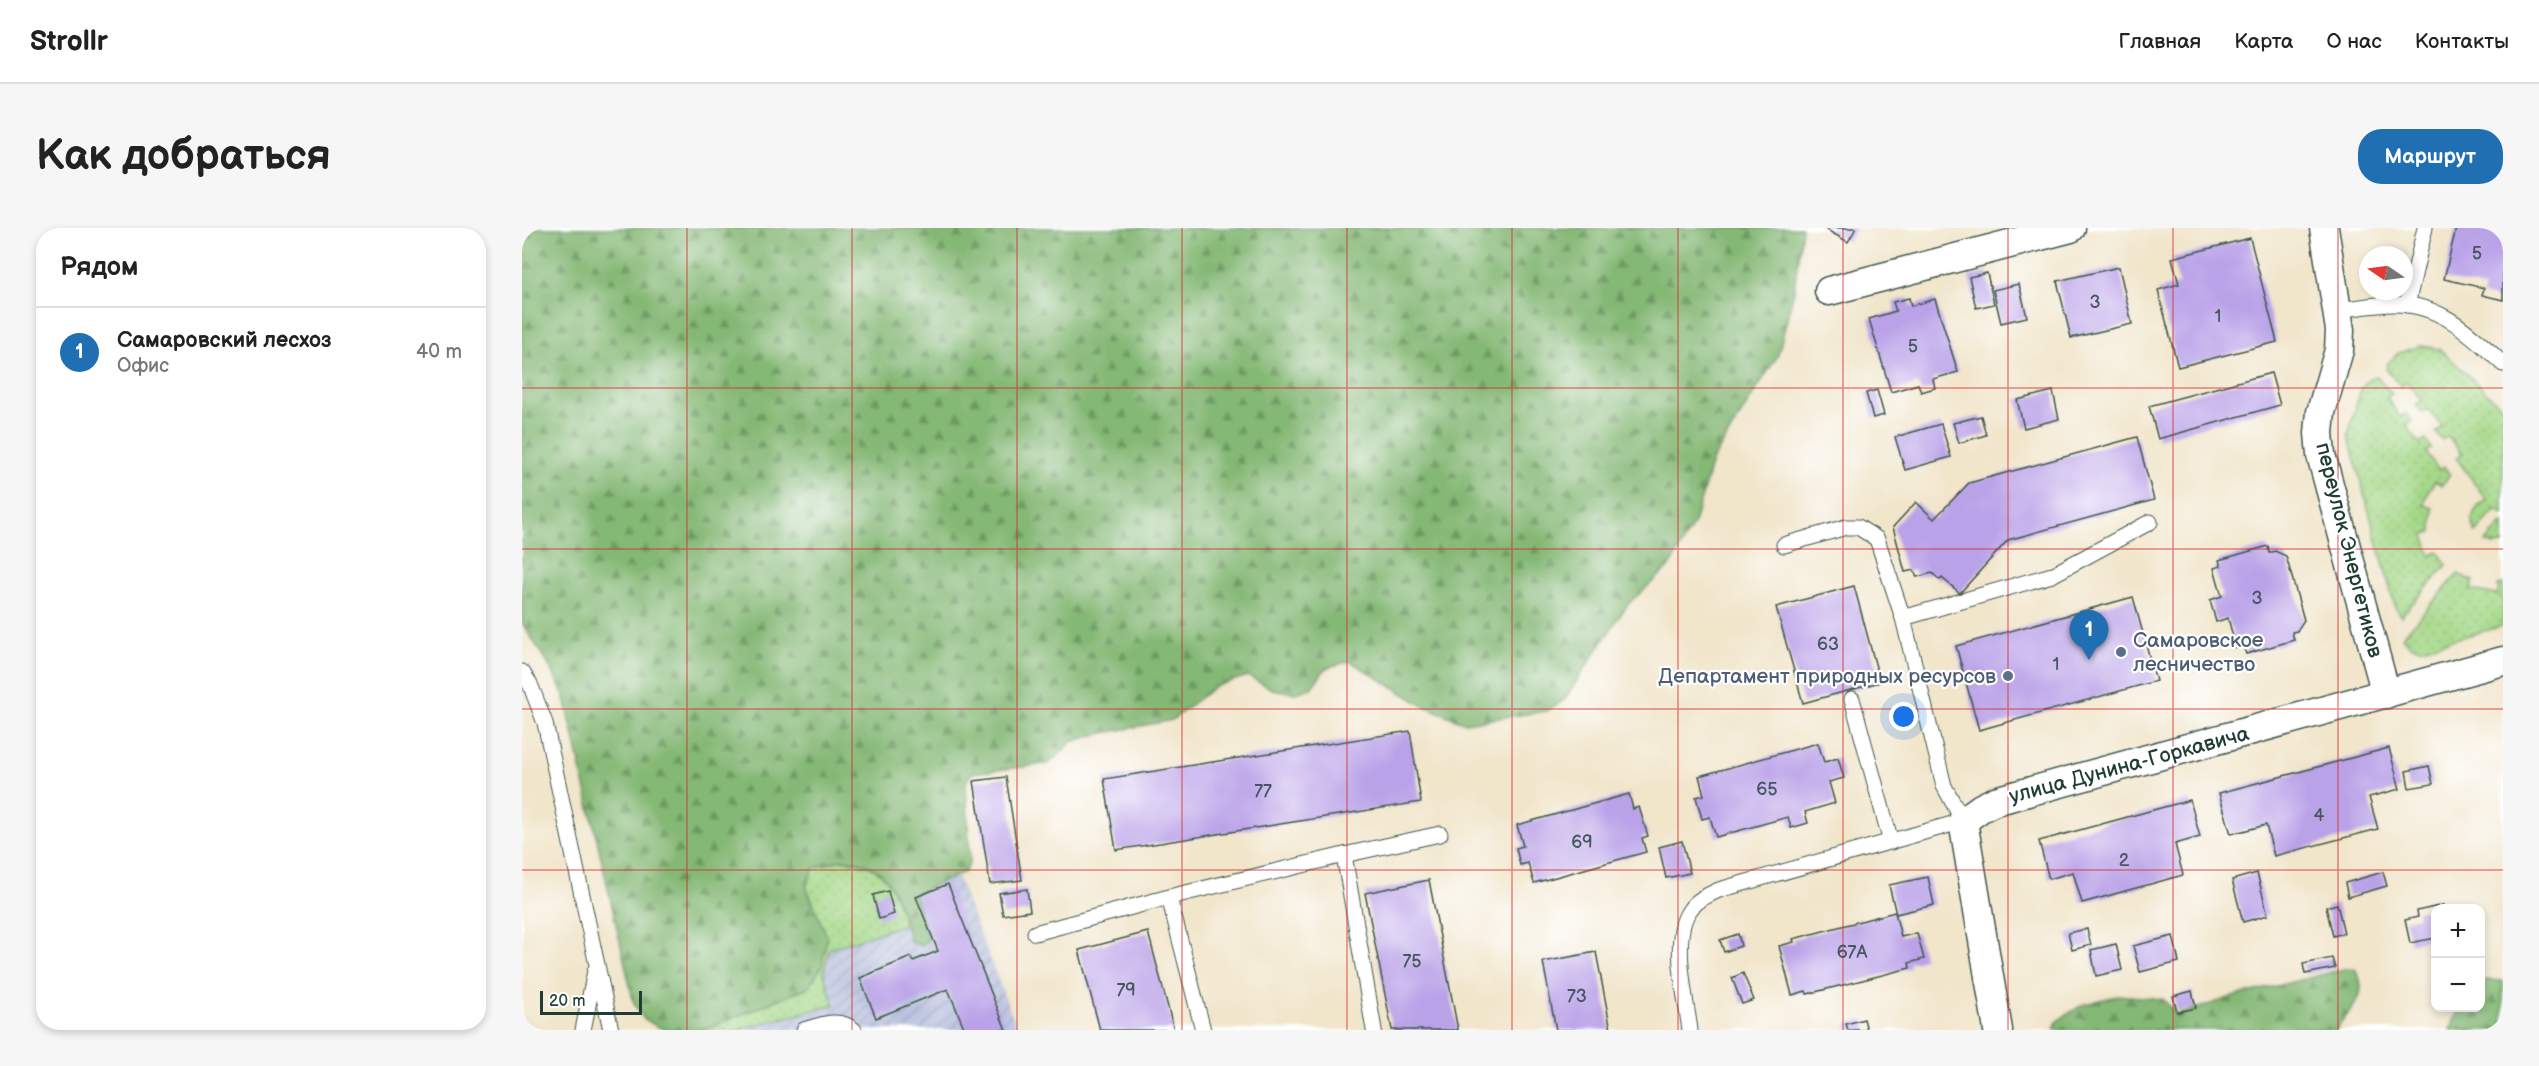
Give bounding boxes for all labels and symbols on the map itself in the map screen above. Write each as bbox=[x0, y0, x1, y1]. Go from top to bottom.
house number: 5 bbox=[2472, 243, 2482, 264]
north arrow bbox=[2359, 246, 2413, 300]
house number: 3 bbox=[2089, 292, 2101, 313]
house number: 1 bbox=[2215, 306, 2221, 327]
house number: 5 bbox=[1908, 336, 1918, 357]
street label: переулок Энергетиков bbox=[2310, 440, 2388, 660]
house number: 3 bbox=[2251, 588, 2263, 609]
pin: 1 bbox=[2070, 610, 2108, 660]
place label: Самаровское лесничество bbox=[2133, 628, 2264, 677]
house number: 63 bbox=[1817, 634, 1839, 655]
marker: Самаровское лесничество bbox=[2114, 645, 2128, 659]
house number: 1 bbox=[2053, 654, 2059, 675]
place label: Департамент природных ресурсов bbox=[1658, 664, 1996, 689]
marker: Департамент природных ресурсов bbox=[2001, 669, 2015, 683]
your location bbox=[1889, 702, 1918, 731]
street label: улица Дунина-Горкавича bbox=[2006, 721, 2252, 809]
house number: 65 bbox=[1756, 779, 1778, 800]
house number: 77 bbox=[1254, 781, 1272, 802]
house number: 4 bbox=[2314, 805, 2325, 826]
house number: 69 bbox=[1571, 832, 1593, 853]
house number: 2 bbox=[2119, 850, 2130, 871]
house number: 67А bbox=[1837, 942, 1867, 963]
house number: 75 bbox=[1402, 951, 1422, 972]
house number: 79 bbox=[1116, 980, 1136, 1001]
house number: 73 bbox=[1567, 986, 1587, 1007]
scale bar bbox=[540, 988, 642, 1016]

